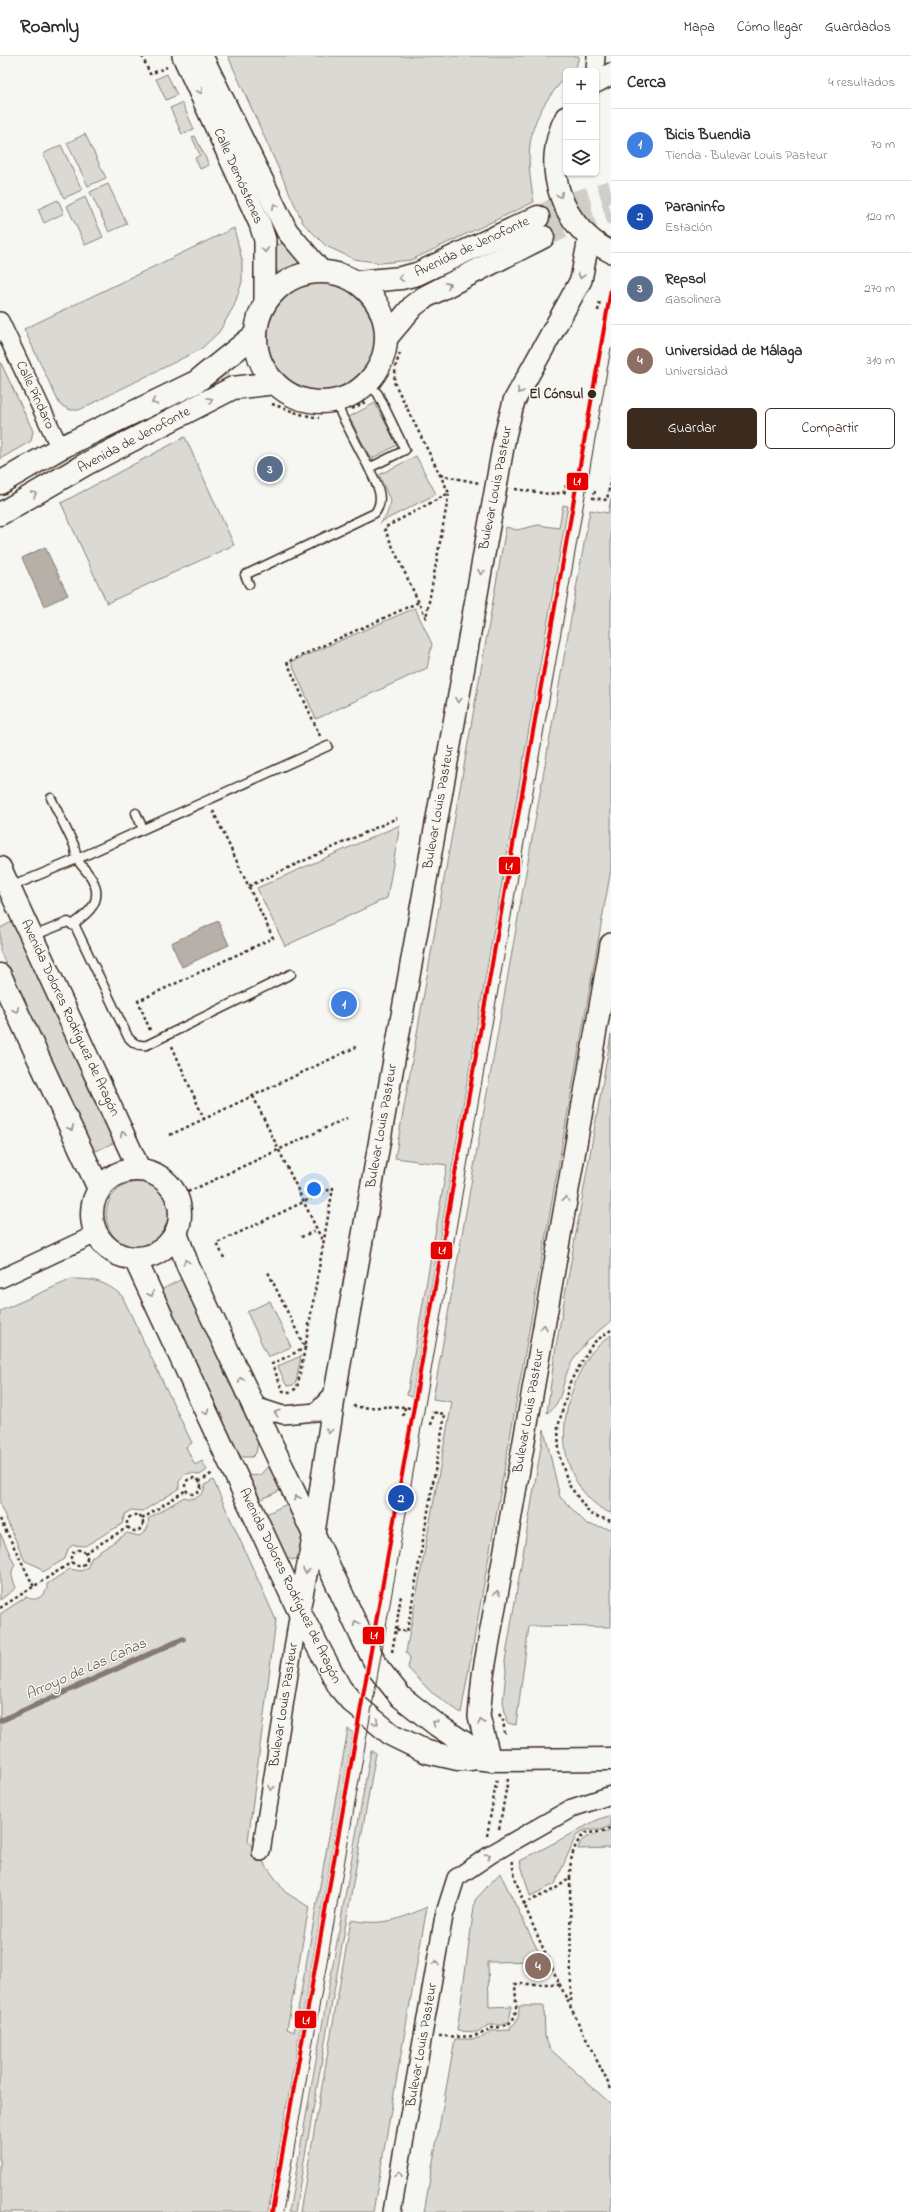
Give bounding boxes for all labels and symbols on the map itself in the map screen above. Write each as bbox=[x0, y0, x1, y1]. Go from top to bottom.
one-way arrow bbox=[195, 88, 203, 95]
street label: Calle Demóstenes bbox=[207, 125, 269, 227]
one-way arrow bbox=[555, 190, 563, 198]
one-way arrow bbox=[272, 202, 280, 210]
street label: Avenida de Jenofonte bbox=[411, 211, 534, 283]
one-way arrow bbox=[261, 247, 269, 253]
one-way arrow bbox=[398, 273, 404, 282]
one-way arrow bbox=[577, 273, 586, 280]
one-way arrow bbox=[444, 282, 451, 290]
street label: Calle Píndaro bbox=[10, 357, 60, 433]
place label: El Cónsul bbox=[529, 384, 584, 405]
one-way arrow bbox=[518, 387, 525, 394]
marker: El Cónsul bbox=[586, 388, 598, 400]
one-way arrow bbox=[151, 397, 159, 405]
one-way arrow bbox=[206, 397, 213, 405]
street label: Avenida de Jenofonte bbox=[74, 401, 195, 479]
street label: Bulevar Louis Pasteur bbox=[474, 424, 518, 553]
pin: 3 bbox=[257, 454, 283, 484]
line badge: L1 bbox=[566, 472, 589, 491]
text: L1 bbox=[573, 474, 581, 490]
one-way arrow bbox=[30, 492, 37, 499]
one-way arrow bbox=[477, 569, 486, 575]
one-way arrow bbox=[454, 697, 463, 703]
street label: Bulevar Louis Pasteur bbox=[418, 743, 460, 872]
line badge: L1 bbox=[498, 856, 521, 875]
text: L1 bbox=[505, 859, 513, 875]
street label: Avenida Dolores Rodríguez de Aragón bbox=[14, 916, 125, 1121]
pin: 1 bbox=[331, 989, 357, 1019]
one-way arrow bbox=[11, 1006, 19, 1013]
street label: Bulevar Louis Pasteur bbox=[361, 1062, 403, 1191]
one-way arrow bbox=[66, 1124, 74, 1131]
one-way arrow bbox=[119, 1131, 127, 1138]
your location bbox=[304, 1179, 324, 1199]
one-way arrow bbox=[562, 1196, 570, 1202]
line badge: L1 bbox=[430, 1241, 453, 1260]
text: L1 bbox=[438, 1243, 446, 1259]
one-way arrow bbox=[183, 1259, 191, 1266]
one-way arrow bbox=[146, 1290, 154, 1298]
one-way arrow bbox=[539, 1324, 548, 1331]
street label: Bulevar Louis Pasteur bbox=[508, 1347, 550, 1476]
one-way arrow bbox=[238, 1377, 246, 1385]
one-way arrow bbox=[201, 1408, 209, 1415]
one-way arrow bbox=[274, 1409, 281, 1418]
one-way arrow bbox=[325, 1428, 334, 1434]
pin: 2 bbox=[388, 1483, 414, 1513]
street label: Avenida Dolores Rodríguez de Aragón bbox=[232, 1485, 347, 1688]
one-way arrow bbox=[294, 1494, 302, 1502]
one-way arrow bbox=[303, 1568, 311, 1574]
one-way arrow bbox=[493, 1590, 501, 1596]
one-way arrow bbox=[352, 1619, 360, 1626]
line badge: L1 bbox=[362, 1626, 385, 1645]
text: L1 bbox=[370, 1628, 378, 1644]
water label: Arroyo de Las Cañas bbox=[22, 1632, 151, 1706]
street label: Bulevar Louis Pasteur bbox=[264, 1641, 304, 1770]
one-way arrow bbox=[372, 1717, 379, 1724]
one-way arrow bbox=[477, 1719, 486, 1726]
one-way arrow bbox=[432, 1721, 439, 1728]
one-way arrow bbox=[267, 1785, 276, 1791]
one-way arrow bbox=[484, 1854, 491, 1861]
pin: 4 bbox=[525, 1951, 551, 1981]
one-way arrow bbox=[431, 1960, 440, 1966]
street label: Bulevar Louis Pasteur bbox=[401, 1981, 443, 2110]
line badge: L1 bbox=[294, 2010, 317, 2029]
text: L1 bbox=[302, 2013, 310, 2029]
one-way arrow bbox=[394, 2170, 403, 2177]

